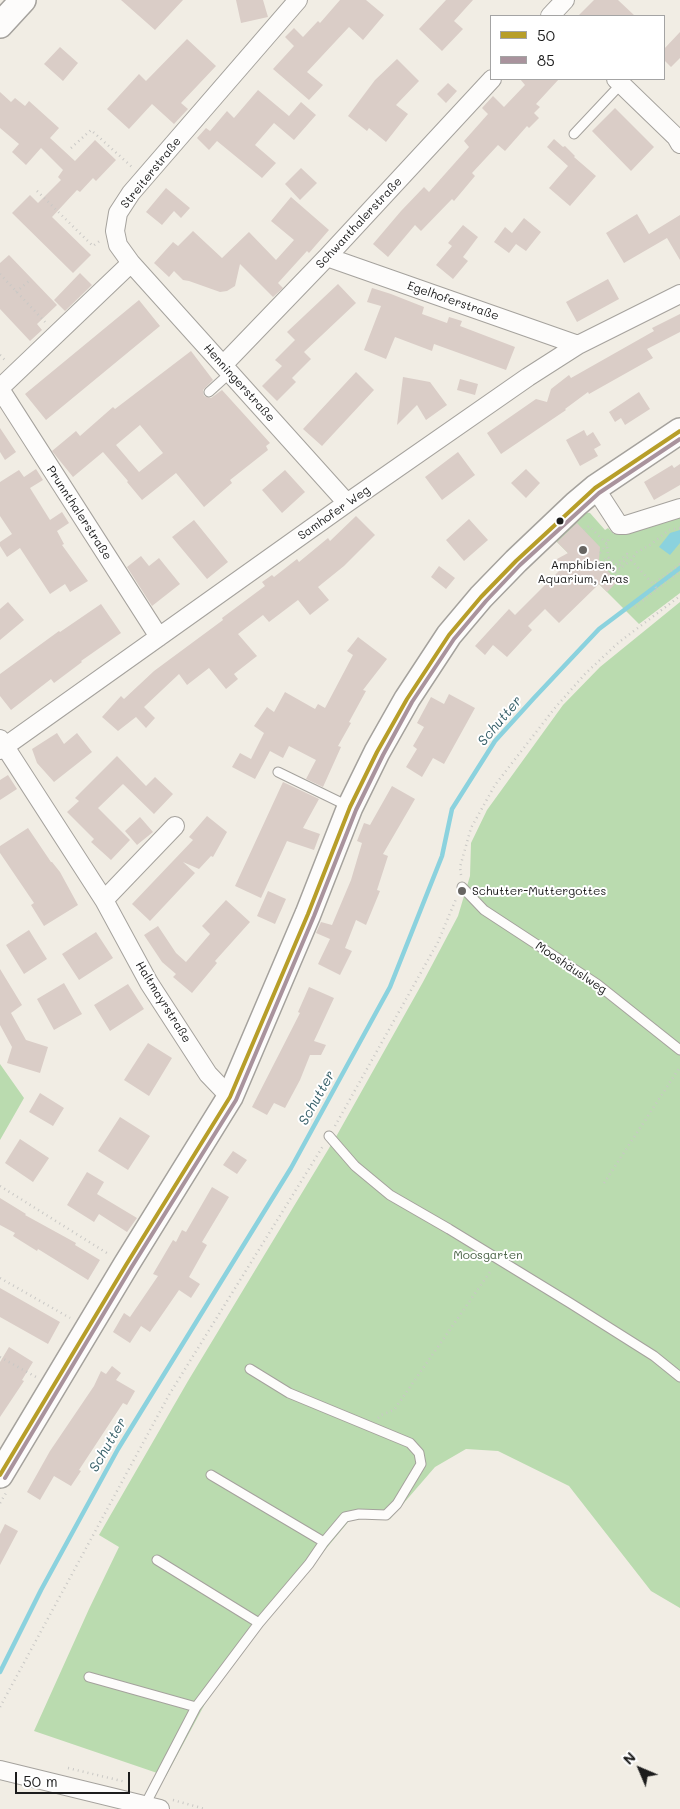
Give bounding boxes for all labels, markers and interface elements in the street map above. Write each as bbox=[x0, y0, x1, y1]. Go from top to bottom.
legend bbox=[490, 15, 665, 80]
text: 50 bbox=[537, 25, 555, 45]
text: 85 bbox=[537, 50, 555, 70]
street label: Streiterstraße bbox=[118, 134, 184, 212]
street label: Schwanthalerstraße bbox=[313, 174, 405, 272]
street label: Egelhoferstraße bbox=[405, 279, 501, 323]
street label: Henningerstraße bbox=[200, 341, 278, 425]
street label: Prunnthalerstraße bbox=[43, 463, 115, 563]
street label: Samhofer Weg bbox=[295, 483, 373, 543]
unlabelled marker bbox=[555, 516, 565, 526]
marker: Amphibien, Aquarium, Aras bbox=[577, 544, 589, 556]
place label: Amphibien, Aquarium, Aras bbox=[538, 558, 628, 586]
water label: Schutter bbox=[474, 693, 526, 749]
place label: Schutter-Muttergottes bbox=[472, 884, 606, 898]
marker: Schutter-Muttergottes bbox=[456, 885, 468, 897]
street label: Mooshäuslweg bbox=[533, 939, 609, 997]
street label: Haltmayrstraße bbox=[132, 959, 194, 1045]
water label: Schutter bbox=[295, 1068, 339, 1128]
park label: Moosgarten bbox=[453, 1248, 523, 1262]
water label: Schutter bbox=[86, 1415, 130, 1475]
north arrow bbox=[615, 1744, 665, 1794]
text: N bbox=[619, 1748, 640, 1769]
scale bar bbox=[18, 1762, 132, 1794]
text: 50 m bbox=[23, 1771, 58, 1791]

